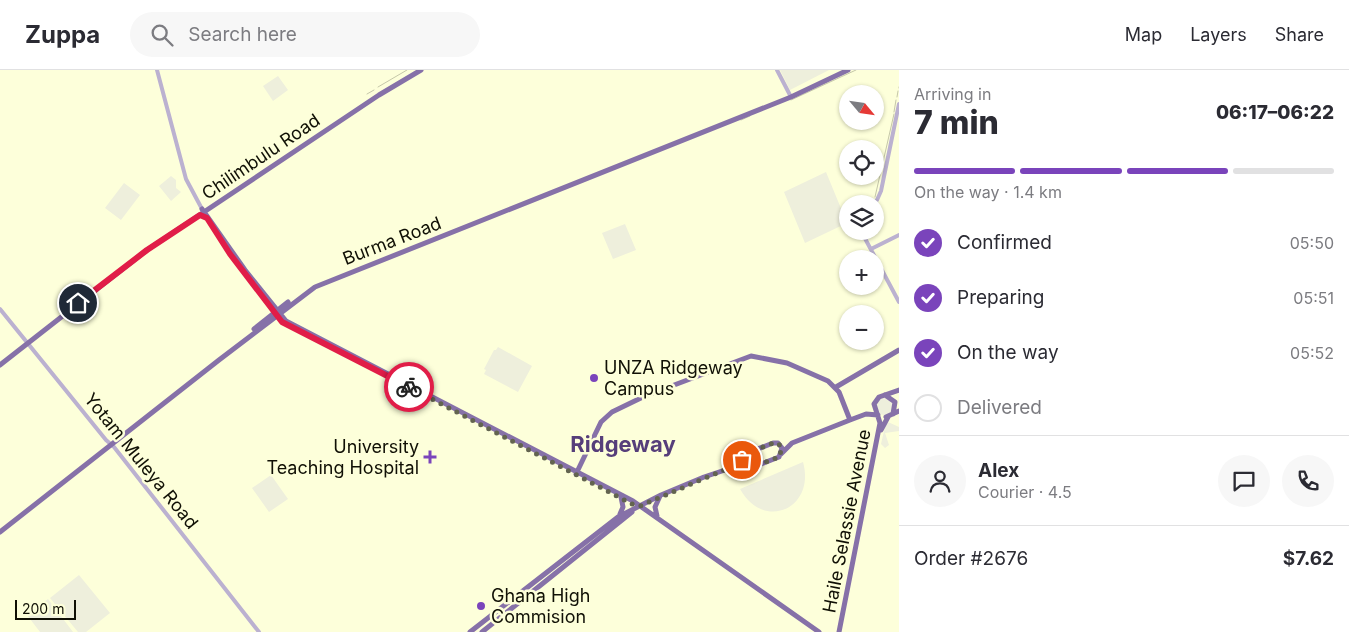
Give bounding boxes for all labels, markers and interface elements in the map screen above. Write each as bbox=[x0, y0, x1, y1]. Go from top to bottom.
search box bbox=[130, 12, 480, 57]
text: Zuppa bbox=[25, 20, 100, 49]
icon: search bbox=[148, 21, 176, 49]
text: Search here bbox=[188, 23, 297, 46]
text: Map bbox=[1125, 24, 1162, 45]
text: Layers bbox=[1190, 24, 1247, 45]
text: Share bbox=[1275, 24, 1324, 45]
text: Arriving in bbox=[914, 84, 991, 104]
north arrow bbox=[839, 85, 884, 130]
map controls bbox=[839, 85, 884, 350]
text: 06:17–06:22 bbox=[1216, 101, 1334, 124]
text: 7 min bbox=[914, 103, 999, 142]
street label: Chilimbulu Road bbox=[198, 109, 324, 204]
button: locate bbox=[839, 140, 884, 185]
text: On the way · 1.4 km bbox=[914, 182, 1062, 202]
button: layers bbox=[839, 195, 884, 240]
street label: Burma Road bbox=[340, 212, 444, 269]
icon: check bbox=[914, 229, 942, 257]
text: Confirmed bbox=[957, 231, 1052, 254]
text: 05:50 bbox=[1290, 233, 1334, 253]
button: + bbox=[839, 250, 884, 295]
pin bbox=[57, 282, 99, 324]
icon: check bbox=[914, 284, 942, 312]
text: Preparing bbox=[957, 286, 1044, 309]
text: 05:51 bbox=[1293, 288, 1334, 308]
icon: home bbox=[64, 289, 92, 317]
button: − bbox=[839, 305, 884, 350]
icon: check bbox=[914, 339, 942, 367]
text: On the way bbox=[957, 341, 1059, 364]
text: 05:52 bbox=[1290, 343, 1334, 363]
place label: UNZA Ridgeway Campus bbox=[604, 357, 743, 399]
courier bbox=[384, 362, 434, 412]
marker: UNZA Ridgeway Campus bbox=[588, 372, 600, 384]
icon: bike bbox=[395, 373, 423, 401]
street label: Yotam Muleya Road bbox=[80, 389, 203, 533]
text: Delivered bbox=[957, 396, 1042, 419]
street label: Haile Selassie Avenue bbox=[818, 427, 875, 614]
district label: Ridgeway bbox=[570, 431, 676, 457]
place label: University Teaching Hospital bbox=[266, 436, 419, 478]
pin bbox=[721, 439, 763, 481]
icon: bag bbox=[728, 446, 756, 474]
marker: University Teaching Hospital bbox=[423, 450, 437, 464]
button: person bbox=[914, 455, 966, 507]
button: chat bbox=[1218, 455, 1270, 507]
button: phone bbox=[1282, 455, 1334, 507]
text: Alex bbox=[978, 459, 1019, 482]
text: Courier · 4.5 bbox=[978, 482, 1072, 502]
text: Order #2676 bbox=[914, 547, 1028, 570]
text: $7.62 bbox=[1283, 547, 1334, 570]
place label: Ghana High Commision bbox=[491, 585, 590, 627]
scale bar bbox=[15, 597, 76, 620]
text: 200 m bbox=[22, 600, 64, 617]
marker: Ghana High Commision bbox=[475, 600, 487, 612]

